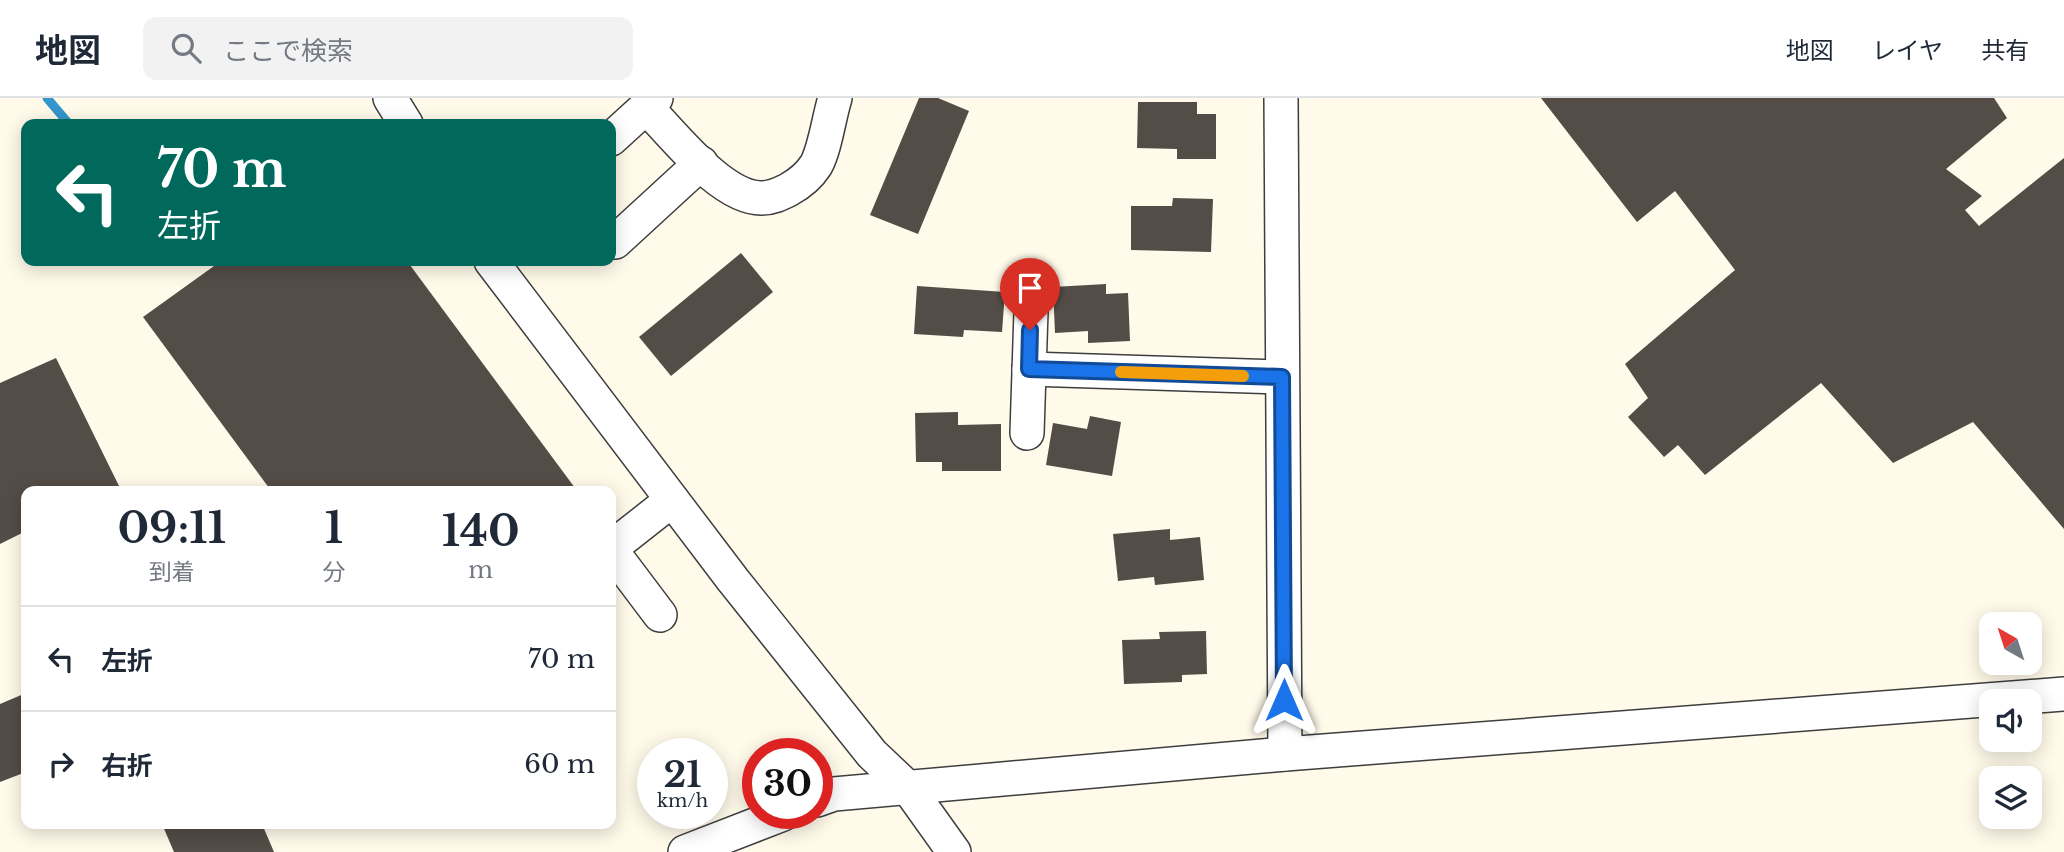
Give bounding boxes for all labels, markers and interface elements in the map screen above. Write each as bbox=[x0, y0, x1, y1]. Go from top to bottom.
search box bbox=[143, 17, 633, 80]
icon: search bbox=[167, 29, 205, 67]
text: 地図 bbox=[35, 30, 101, 71]
text: ここで検索 bbox=[223, 35, 353, 67]
text: 地図 bbox=[1786, 36, 1834, 65]
text: レイヤ bbox=[1872, 36, 1943, 65]
text: 共有 bbox=[1981, 36, 2029, 65]
text: 70 m bbox=[157, 139, 287, 200]
icon: left bbox=[42, 147, 133, 238]
text: 左折 bbox=[157, 206, 221, 246]
pin bbox=[1000, 258, 1060, 330]
icon: arrive bbox=[1011, 269, 1049, 307]
text: 09:11 bbox=[117, 502, 226, 554]
text: 1 bbox=[325, 502, 343, 554]
text: 140 bbox=[442, 505, 520, 557]
text: m bbox=[468, 556, 493, 584]
text: 到着 bbox=[149, 558, 195, 586]
text: 分 bbox=[322, 558, 345, 586]
north arrow bbox=[1979, 612, 2042, 676]
map controls bbox=[1979, 612, 2042, 829]
icon: left bbox=[42, 640, 80, 678]
text: 70 m bbox=[528, 643, 595, 675]
text: 左折 bbox=[101, 645, 153, 677]
position arrow bbox=[1247, 663, 1321, 737]
button: sound bbox=[1979, 689, 2042, 752]
speed limit sign: 30 bbox=[742, 738, 833, 829]
icon: right bbox=[42, 745, 80, 783]
text: 60 m bbox=[524, 748, 595, 780]
text: 右折 bbox=[101, 750, 153, 782]
text: 21 bbox=[663, 753, 702, 796]
button: layers bbox=[1979, 766, 2042, 829]
text: km/h bbox=[657, 790, 708, 812]

